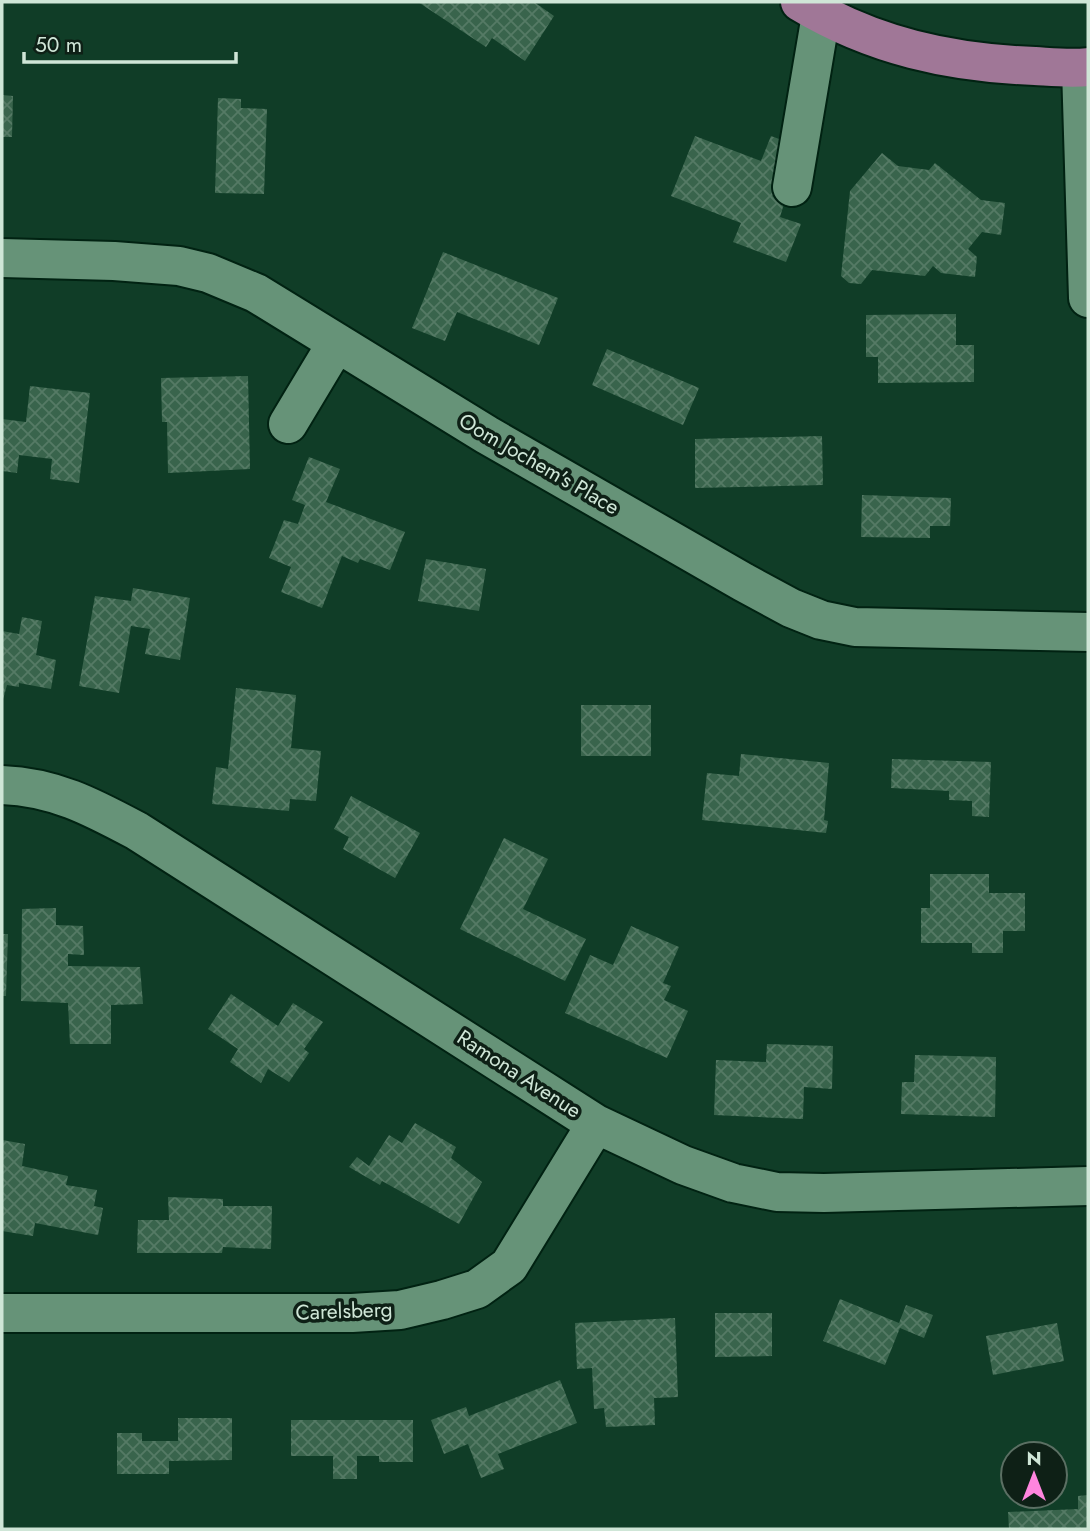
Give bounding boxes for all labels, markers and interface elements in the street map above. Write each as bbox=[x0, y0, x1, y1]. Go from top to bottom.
scale bar bbox=[24, 21, 236, 65]
text: 50 m bbox=[35, 30, 82, 60]
street label: Oom Jochem's Place bbox=[453, 406, 625, 522]
street label: Ramona Avenue bbox=[451, 1023, 587, 1125]
street label: Carelsberg bbox=[295, 1294, 393, 1328]
north arrow bbox=[999, 1440, 1069, 1510]
text: N bbox=[1026, 1445, 1042, 1472]

